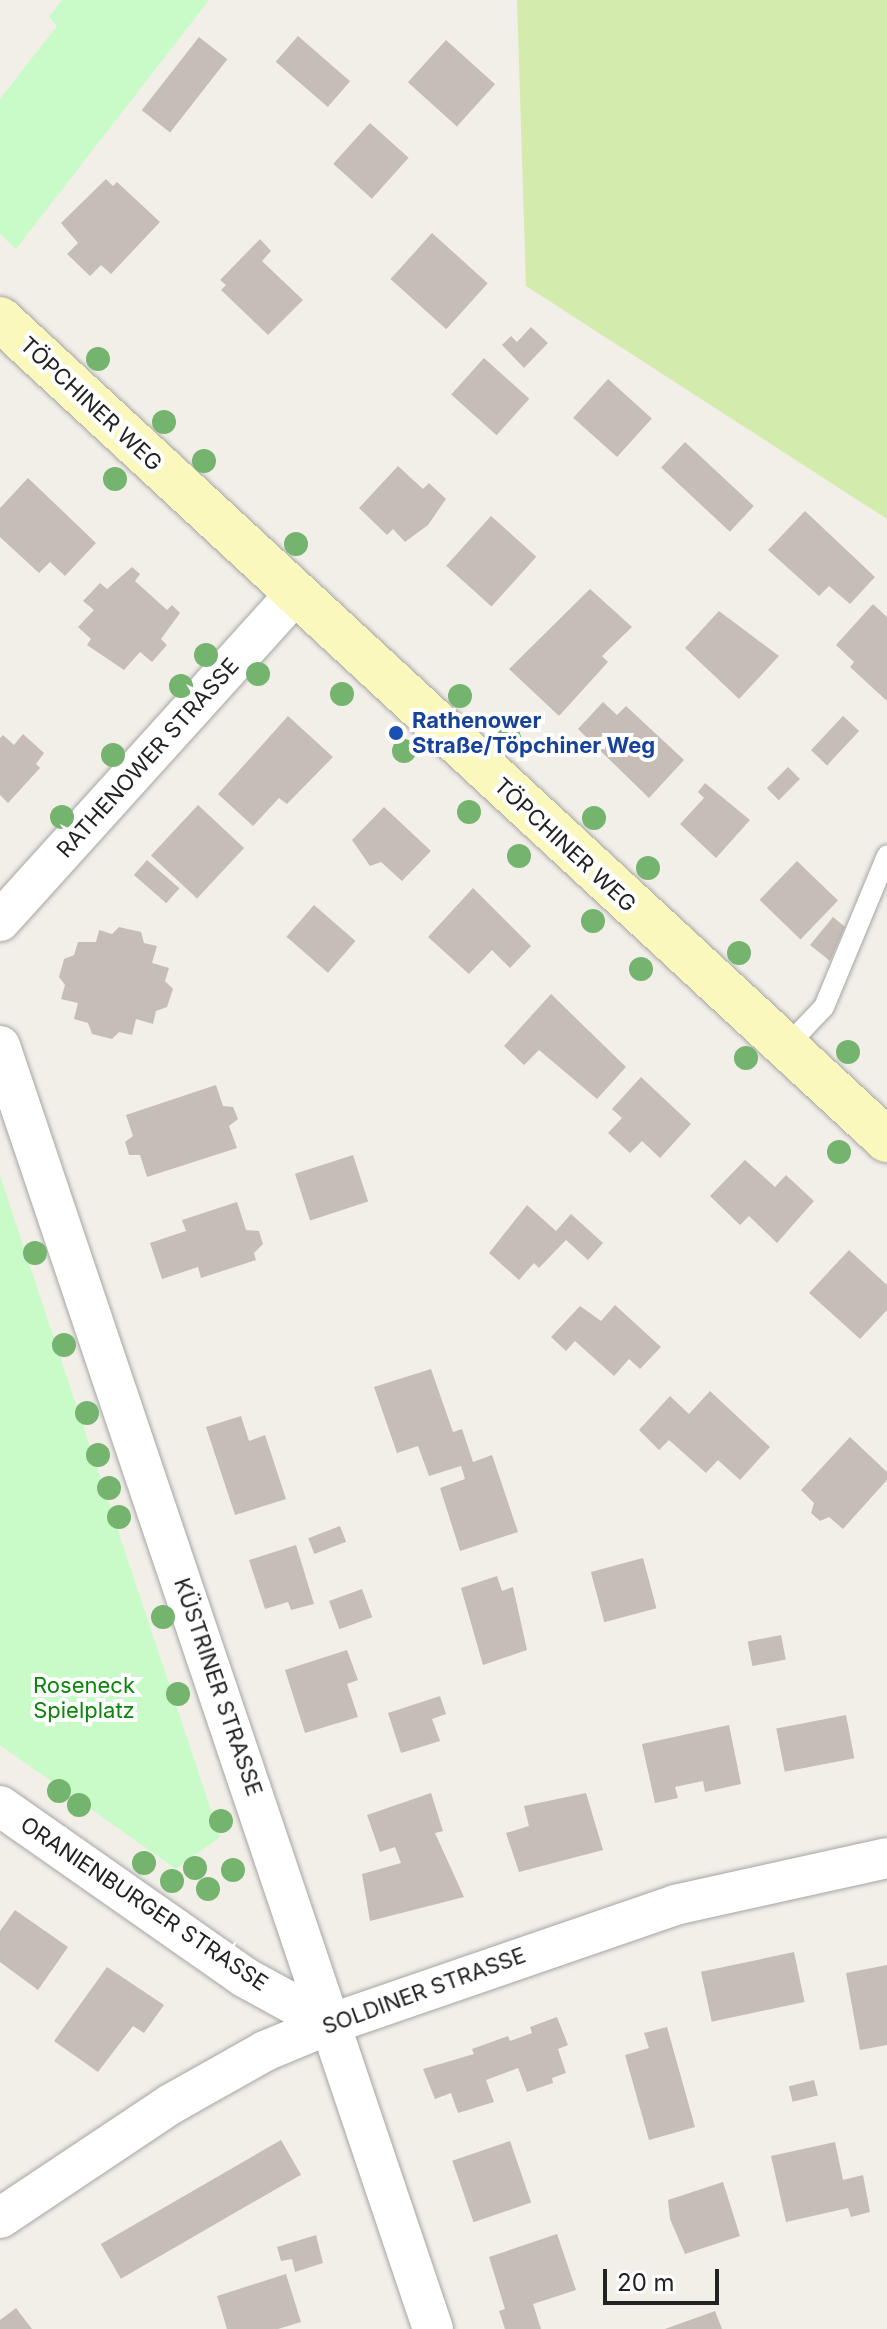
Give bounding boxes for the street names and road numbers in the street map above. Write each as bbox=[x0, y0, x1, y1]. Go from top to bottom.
street label: TÖPCHINER WEG bbox=[15, 332, 167, 476]
street label: RATHENOWER STRASSE bbox=[52, 653, 244, 863]
street label: TÖPCHINER WEG bbox=[489, 773, 641, 917]
street label: KÜSTRINER STRASSE bbox=[168, 1575, 268, 1799]
street label: ORANIENBURGER STRASSE bbox=[15, 1811, 273, 1997]
street label: SOLDINER STRASSE bbox=[319, 1942, 529, 2040]

